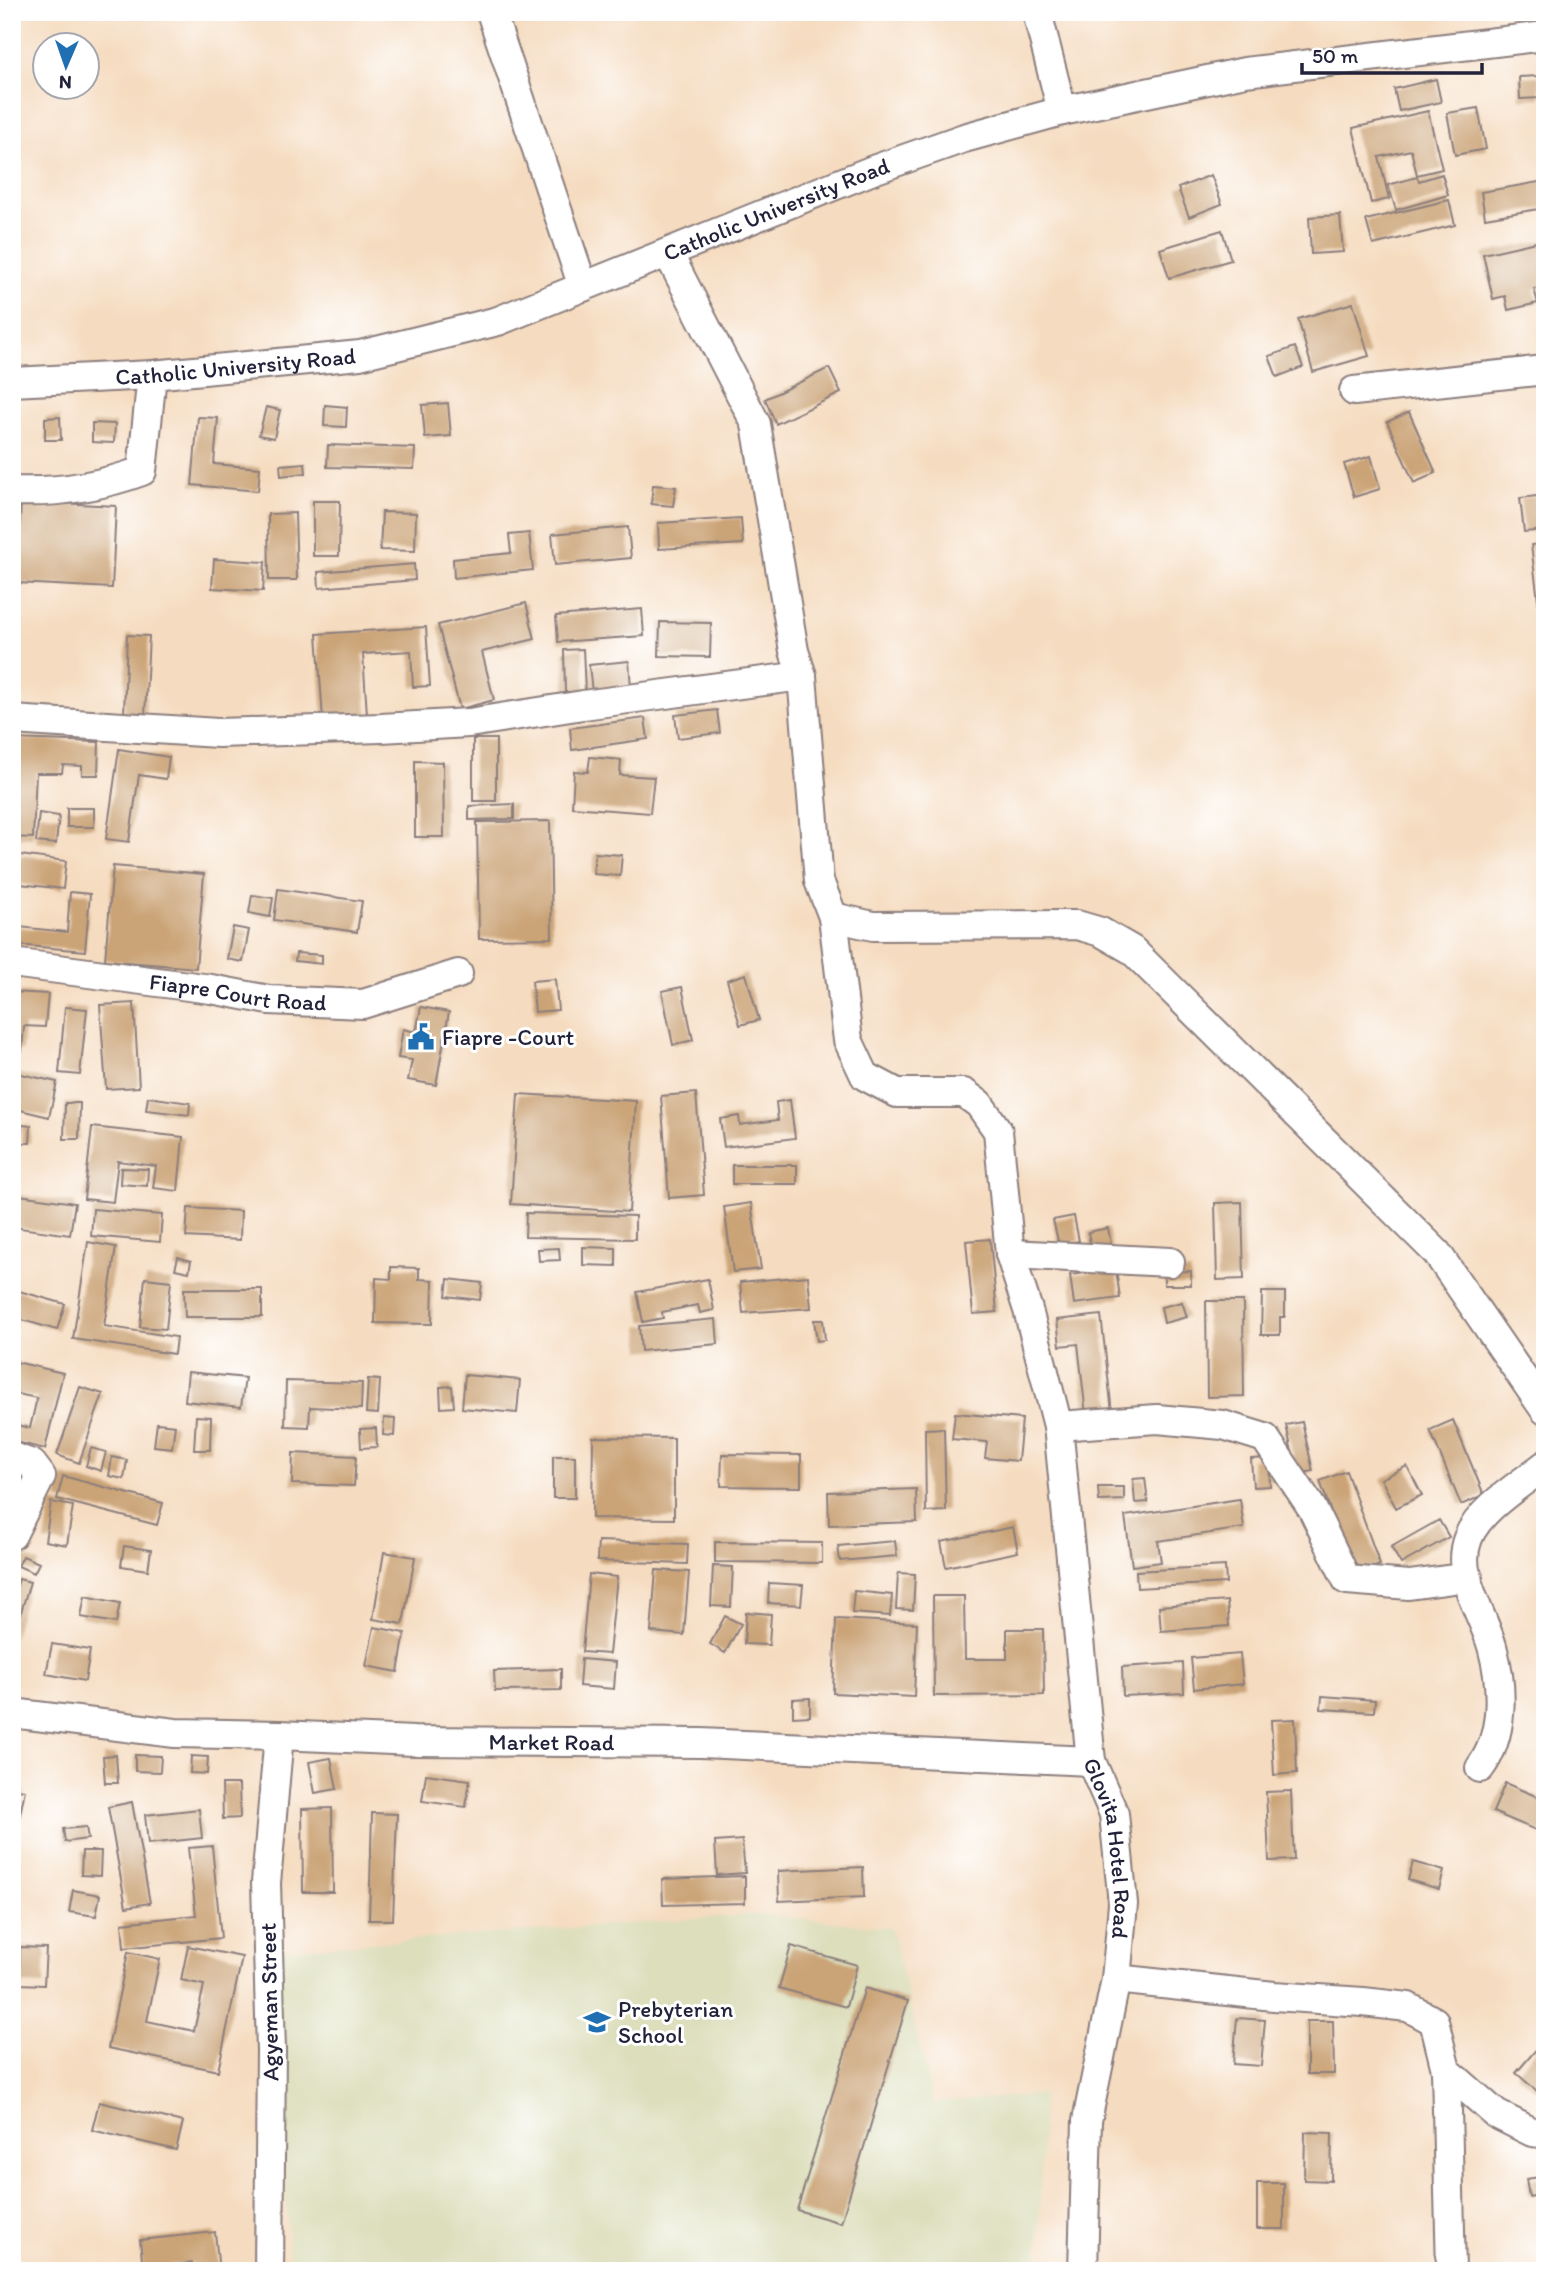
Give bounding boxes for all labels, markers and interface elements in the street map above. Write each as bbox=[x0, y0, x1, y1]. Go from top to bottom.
north arrow bbox=[32, 32, 102, 102]
scale bar bbox=[1302, 32, 1482, 76]
text: 50 m bbox=[1312, 43, 1359, 68]
text: N bbox=[59, 71, 72, 94]
street label: Catholic University Road bbox=[659, 151, 893, 267]
street label: Catholic University Road bbox=[115, 341, 357, 391]
street label: Fiapre Court Road bbox=[148, 967, 327, 1016]
public building icon: Fiapre -Court bbox=[406, 1022, 436, 1052]
place label: Fiapre -Court bbox=[442, 1023, 575, 1051]
street label: Market Road bbox=[489, 1728, 615, 1756]
street label: Glovita Hotel Road bbox=[1077, 1753, 1137, 1941]
street label: Agyeman Street bbox=[254, 1923, 284, 2081]
place label: Prebyterian School bbox=[618, 1995, 733, 2049]
school or university icon: Prebyterian School bbox=[582, 2007, 612, 2037]

